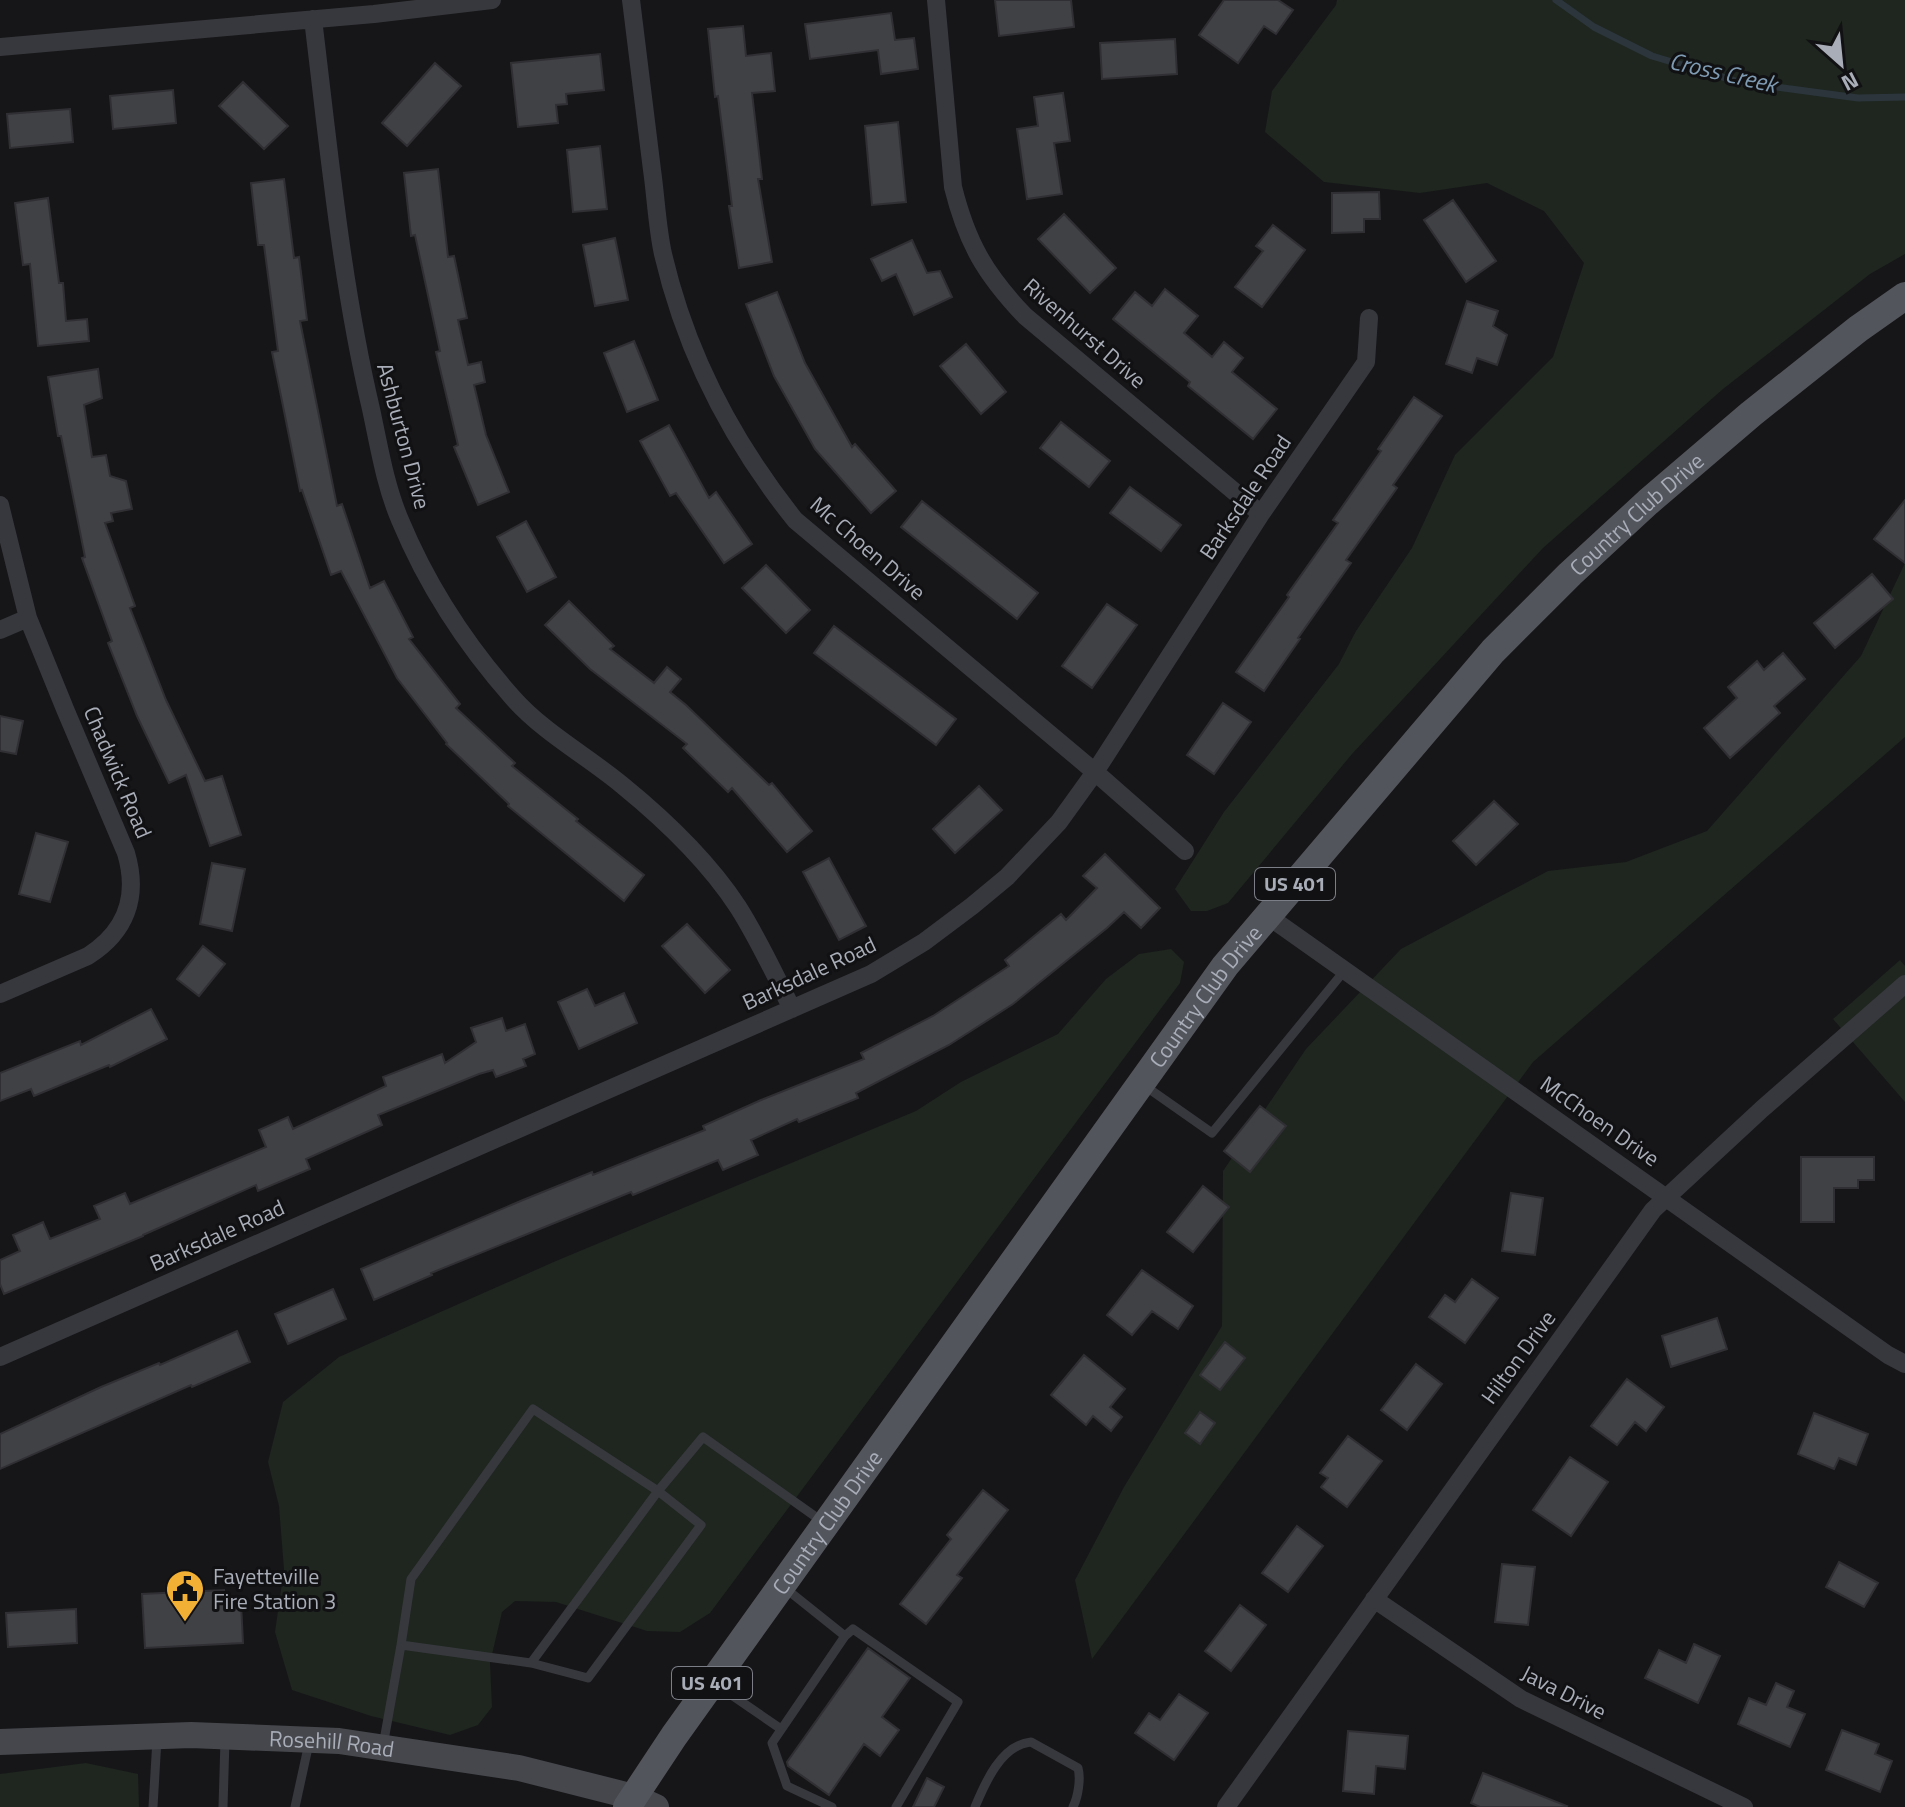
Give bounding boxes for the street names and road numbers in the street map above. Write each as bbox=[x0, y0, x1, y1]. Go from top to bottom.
street label: Rivenhurst Drive bbox=[1016, 270, 1154, 396]
street label: Ashburton Drive bbox=[368, 359, 440, 513]
street label: Barksdale Road bbox=[1191, 428, 1299, 566]
street label: Country Club Drive bbox=[1561, 444, 1711, 584]
street label: Mc Choen Drive bbox=[802, 488, 934, 608]
street label: Chadwick Road bbox=[75, 701, 161, 843]
road number: US 401 bbox=[1255, 868, 1335, 900]
street label: Country Club Drive bbox=[1140, 917, 1270, 1075]
street label: Barksdale Road bbox=[736, 927, 882, 1019]
street label: McChoen Drive bbox=[1533, 1067, 1667, 1175]
street label: Barksdale Road bbox=[144, 1190, 290, 1280]
street label: Hilton Drive bbox=[1472, 1303, 1564, 1411]
street label: Country Club Drive bbox=[763, 1443, 891, 1602]
street label: Java Drive bbox=[1515, 1656, 1613, 1728]
road number: US 401 bbox=[672, 1667, 752, 1699]
street label: Rosehill Road bbox=[268, 1721, 397, 1766]

